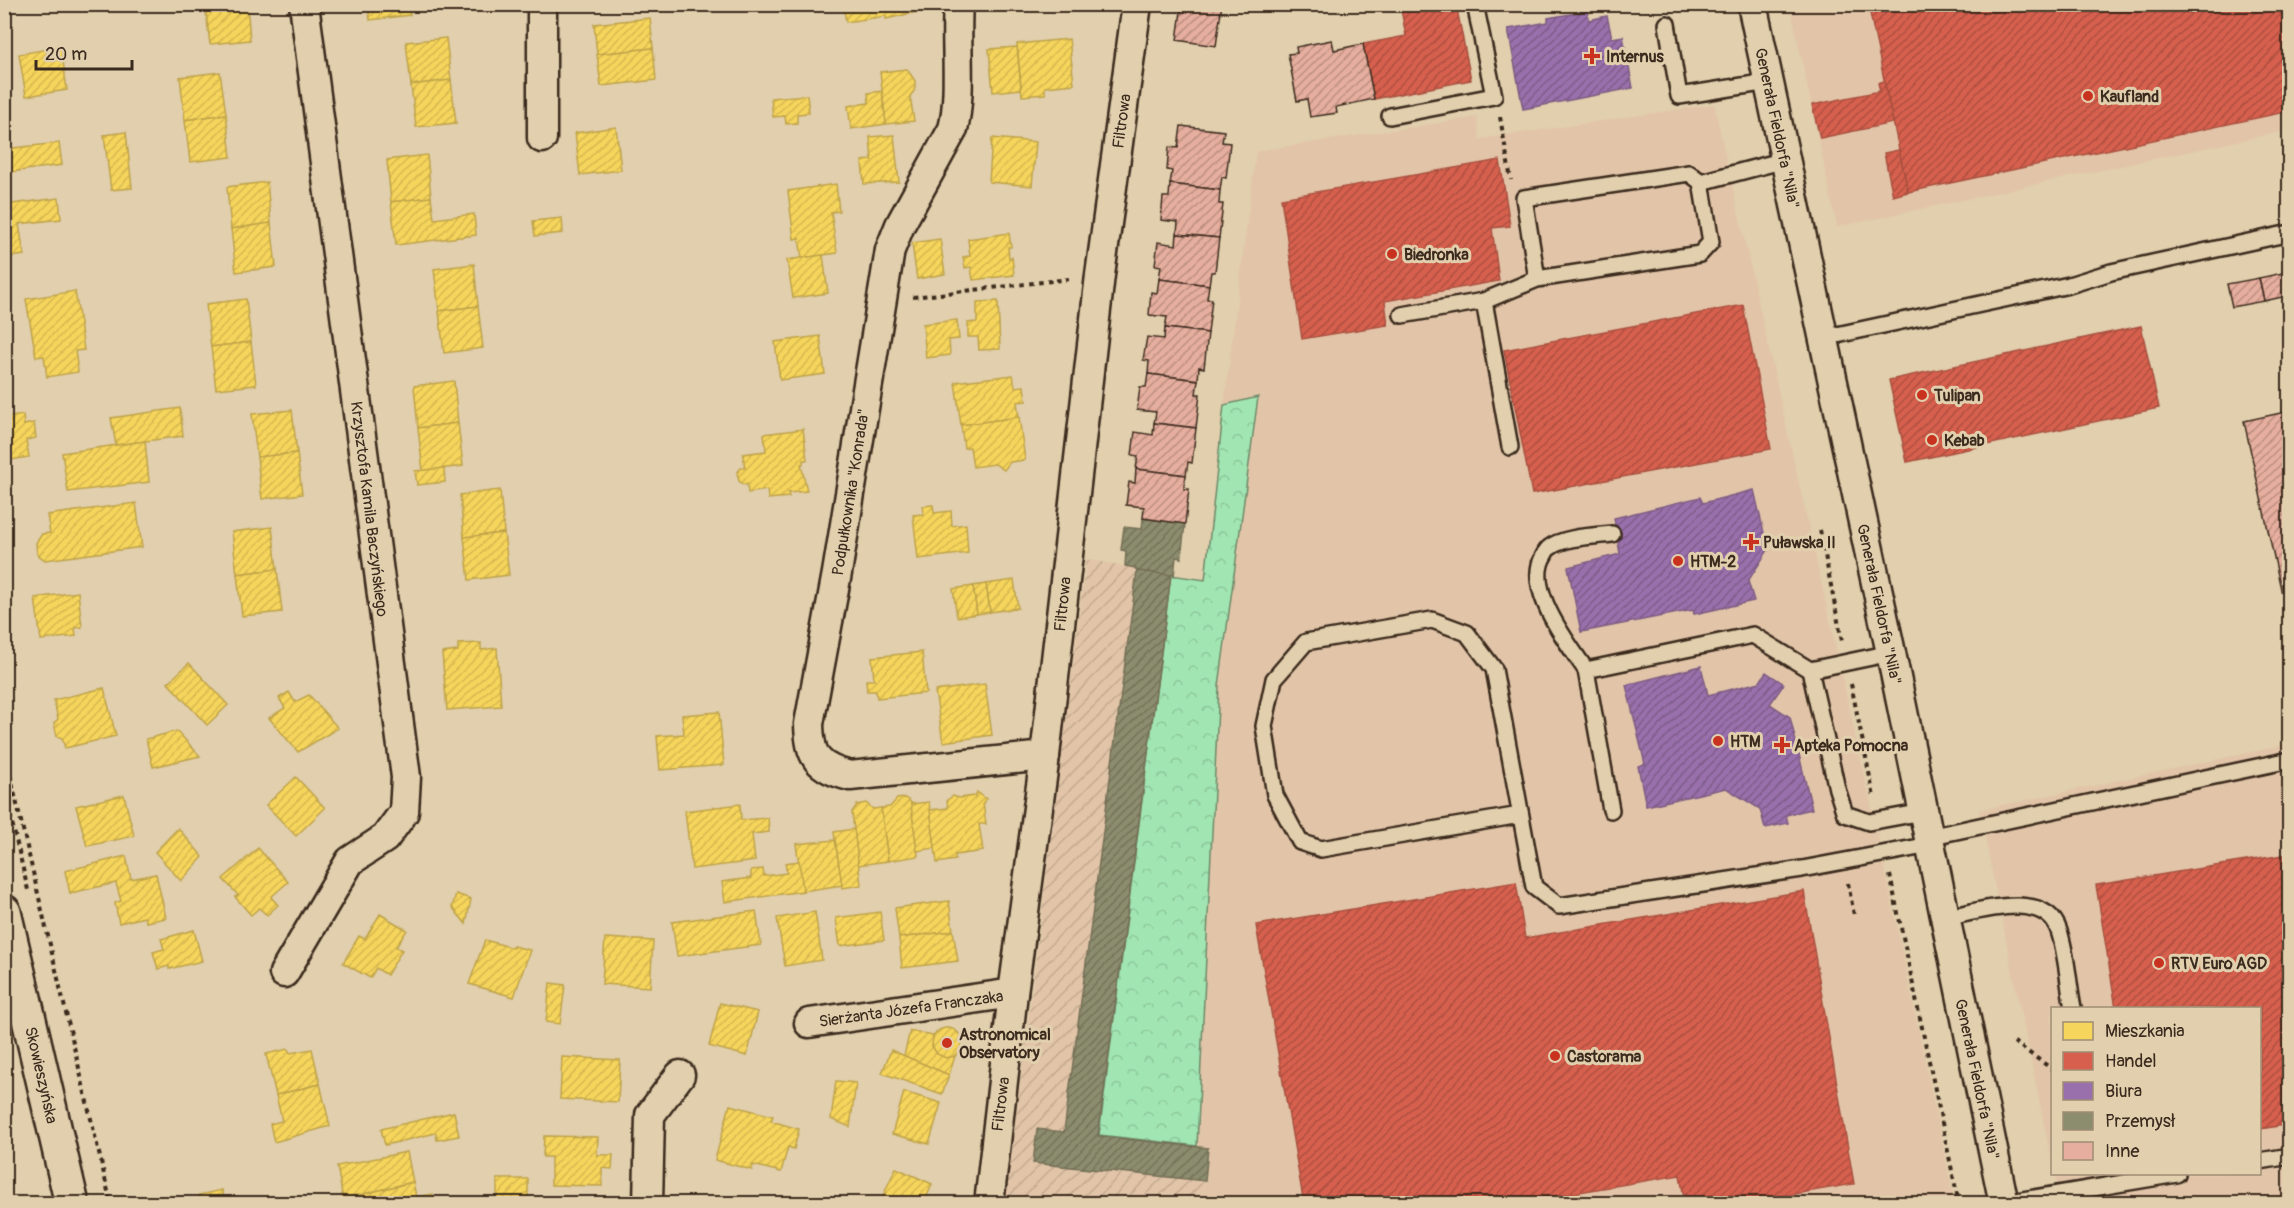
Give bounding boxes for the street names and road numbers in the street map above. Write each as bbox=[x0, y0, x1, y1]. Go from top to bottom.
street label: Generała Fieldorfa "Nila" bbox=[1750, 46, 1804, 210]
street label: Filtrowa bbox=[1108, 93, 1136, 150]
street label: Krzysztofa Kamila Baczyńskiego bbox=[346, 400, 392, 618]
street label: Podpułkownika "Konrada" bbox=[828, 407, 874, 577]
street label: Generała Fieldorfa "Nila" bbox=[1852, 522, 1906, 686]
street label: Filtrowa bbox=[1050, 576, 1076, 632]
street label: Sierżanta Józefa Franczaka bbox=[818, 986, 1005, 1032]
street label: Generała Fieldorfa "Nila" bbox=[1950, 997, 2004, 1161]
street label: Skowieszyńska bbox=[20, 1025, 62, 1126]
street label: Filtrowa bbox=[988, 1076, 1014, 1133]

